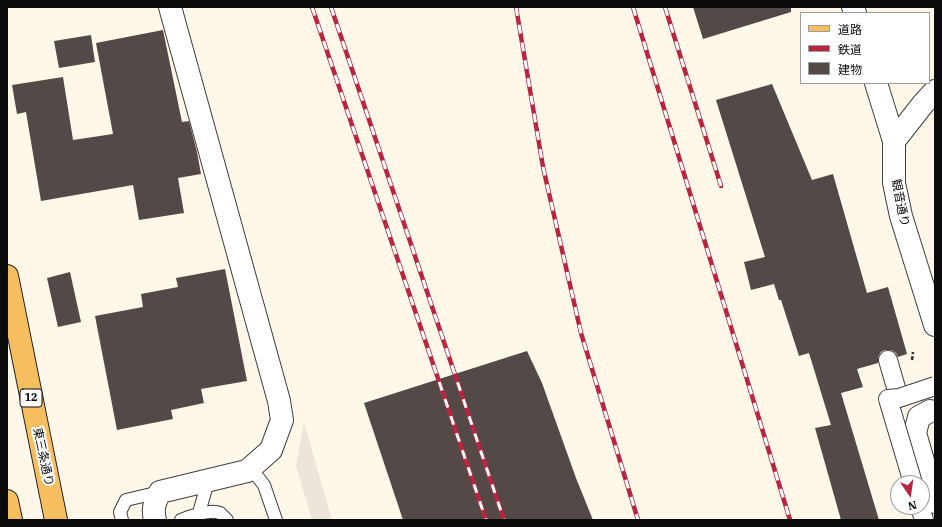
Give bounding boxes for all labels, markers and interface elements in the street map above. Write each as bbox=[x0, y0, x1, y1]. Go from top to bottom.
legend bbox=[800, 12, 930, 84]
text: 道路 bbox=[838, 22, 862, 37]
text: 鉄道 bbox=[838, 42, 862, 57]
text: 建物 bbox=[838, 62, 862, 77]
street label: 観音通り bbox=[888, 178, 912, 228]
road number: 12 bbox=[20, 389, 42, 407]
street label: 東三条通り bbox=[30, 426, 56, 488]
north arrow bbox=[890, 475, 930, 515]
text: N bbox=[907, 498, 918, 514]

